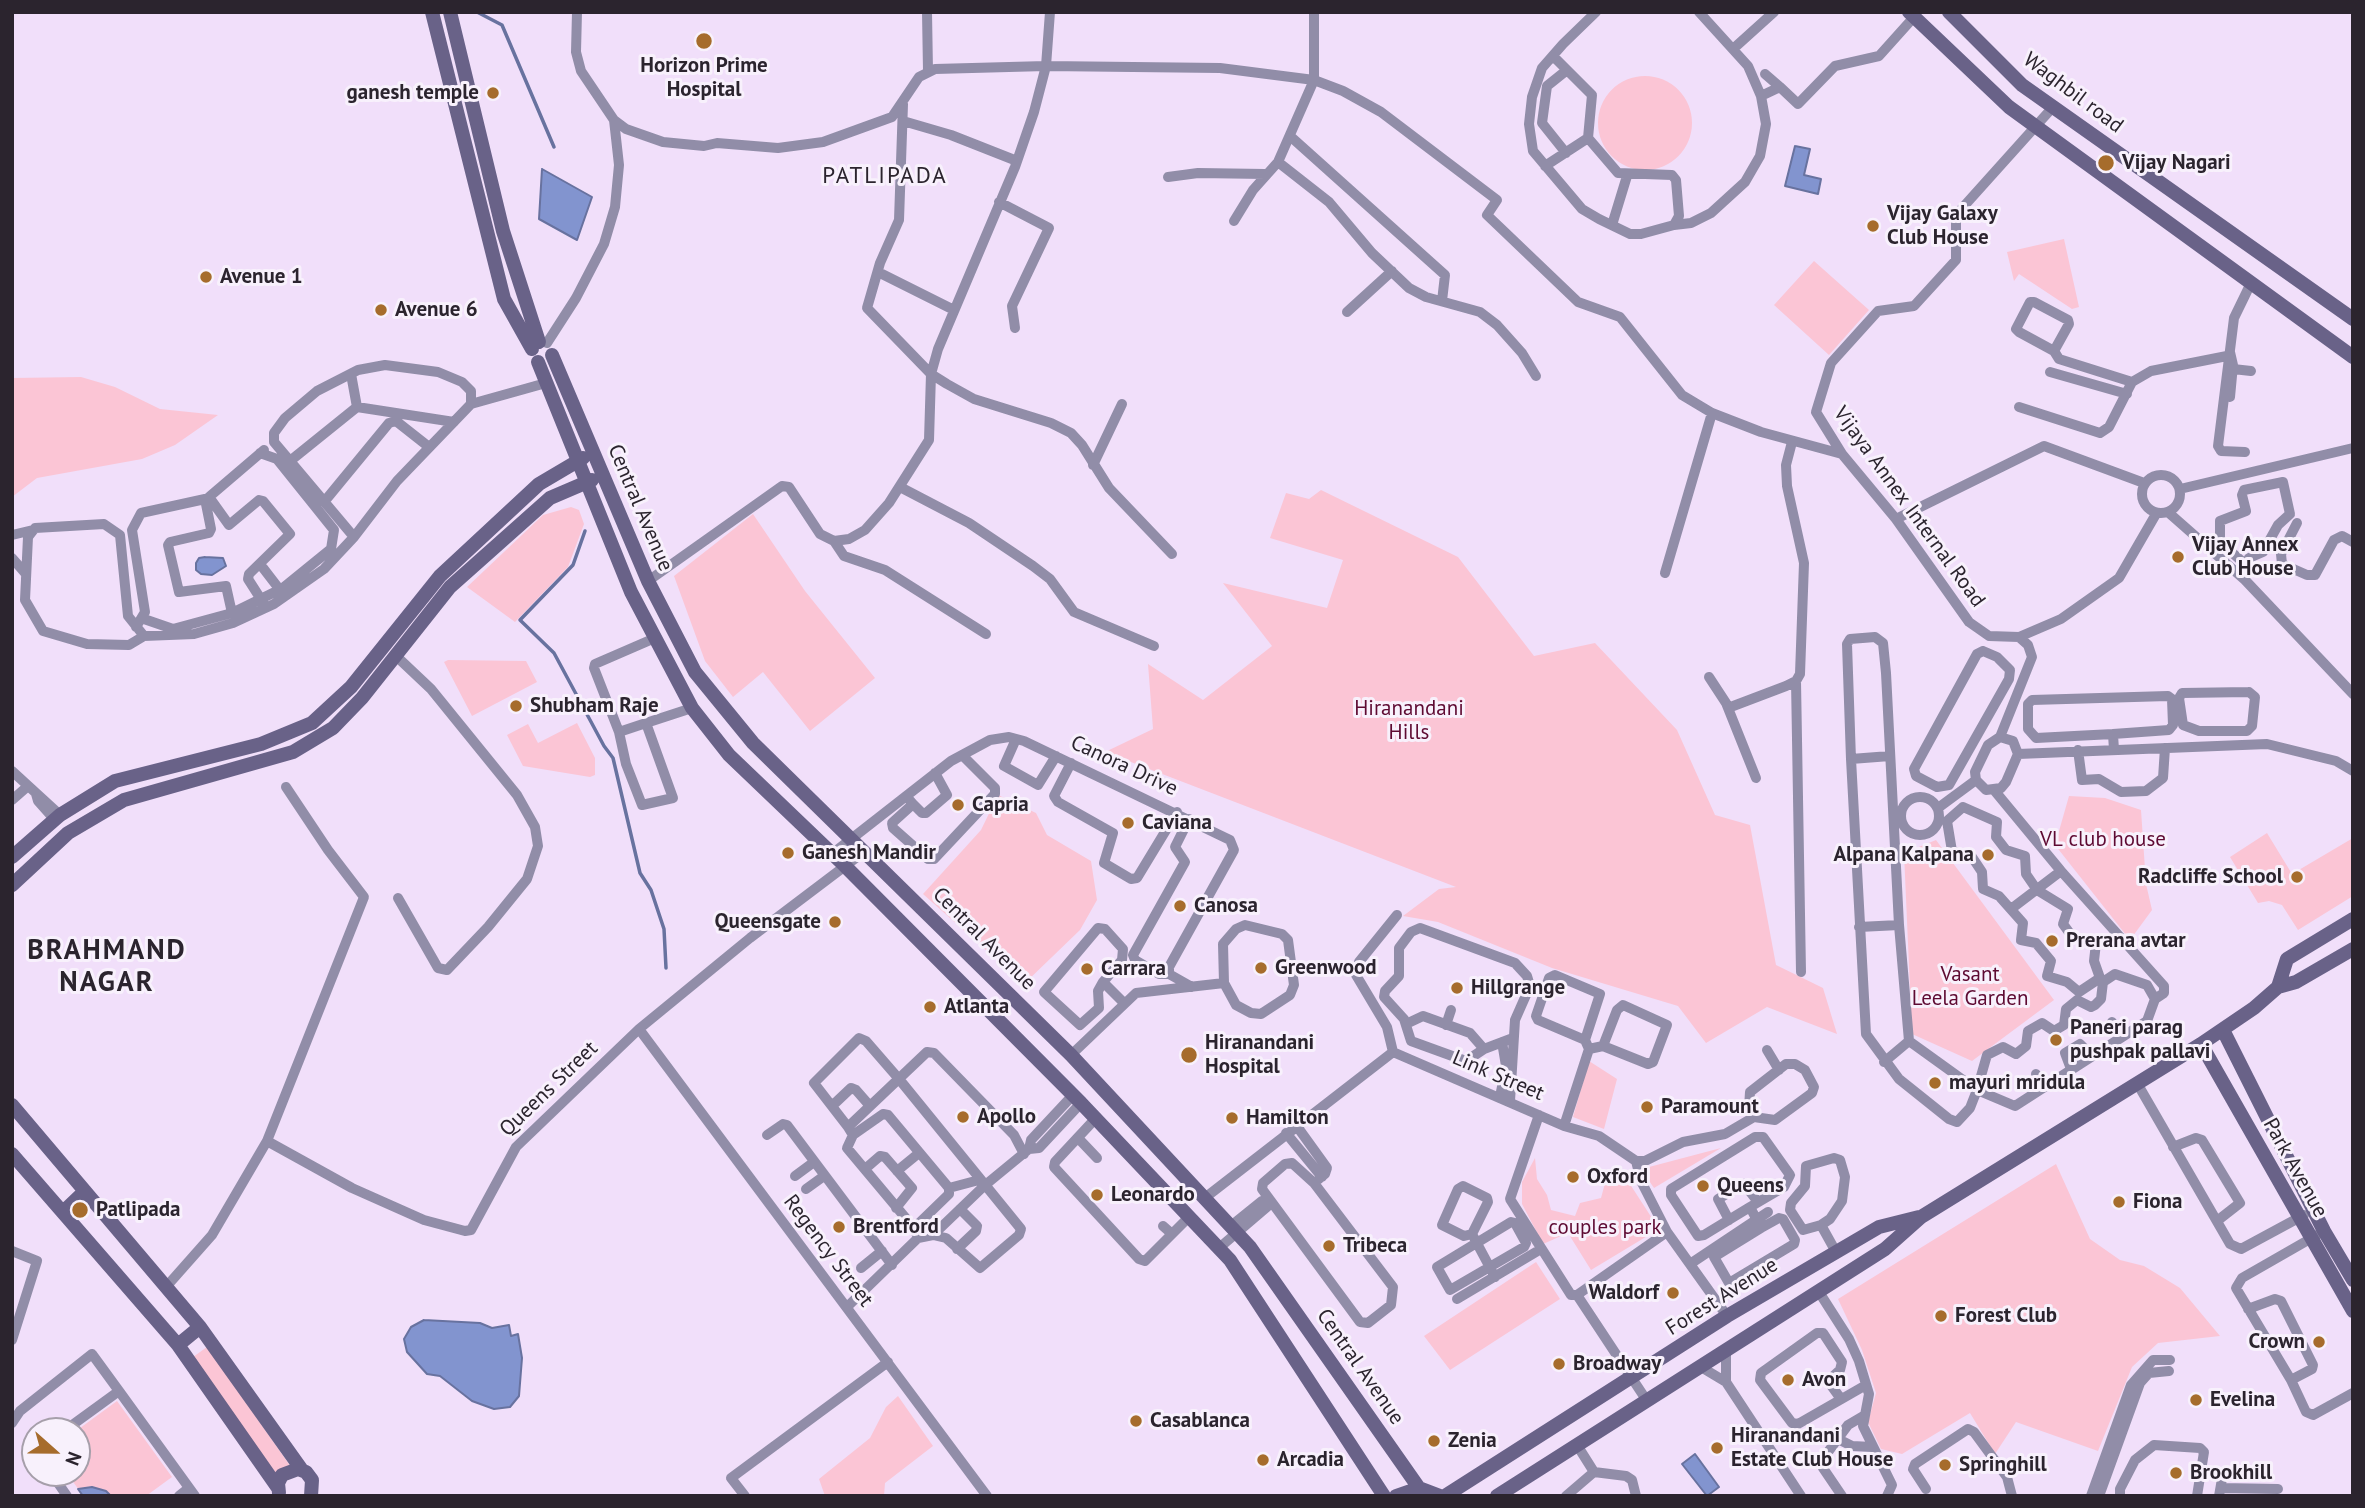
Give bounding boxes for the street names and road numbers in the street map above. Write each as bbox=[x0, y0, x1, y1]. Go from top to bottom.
street label: Waghbil road bbox=[2018, 47, 2128, 139]
street label: Vijaya Annex Internal Road bbox=[1828, 402, 1990, 612]
street label: Central Avenue bbox=[602, 441, 678, 575]
street label: Canora Drive bbox=[1067, 730, 1181, 802]
street label: Central Avenue bbox=[927, 882, 1041, 996]
street label: Queens Street bbox=[495, 1036, 603, 1142]
street label: Link Street bbox=[1448, 1045, 1548, 1107]
street label: Park Avenue bbox=[2257, 1114, 2333, 1222]
street label: Regency Street bbox=[778, 1190, 878, 1312]
street label: Forest Avenue bbox=[1661, 1253, 1783, 1341]
street label: Central Avenue bbox=[1311, 1304, 1409, 1430]

